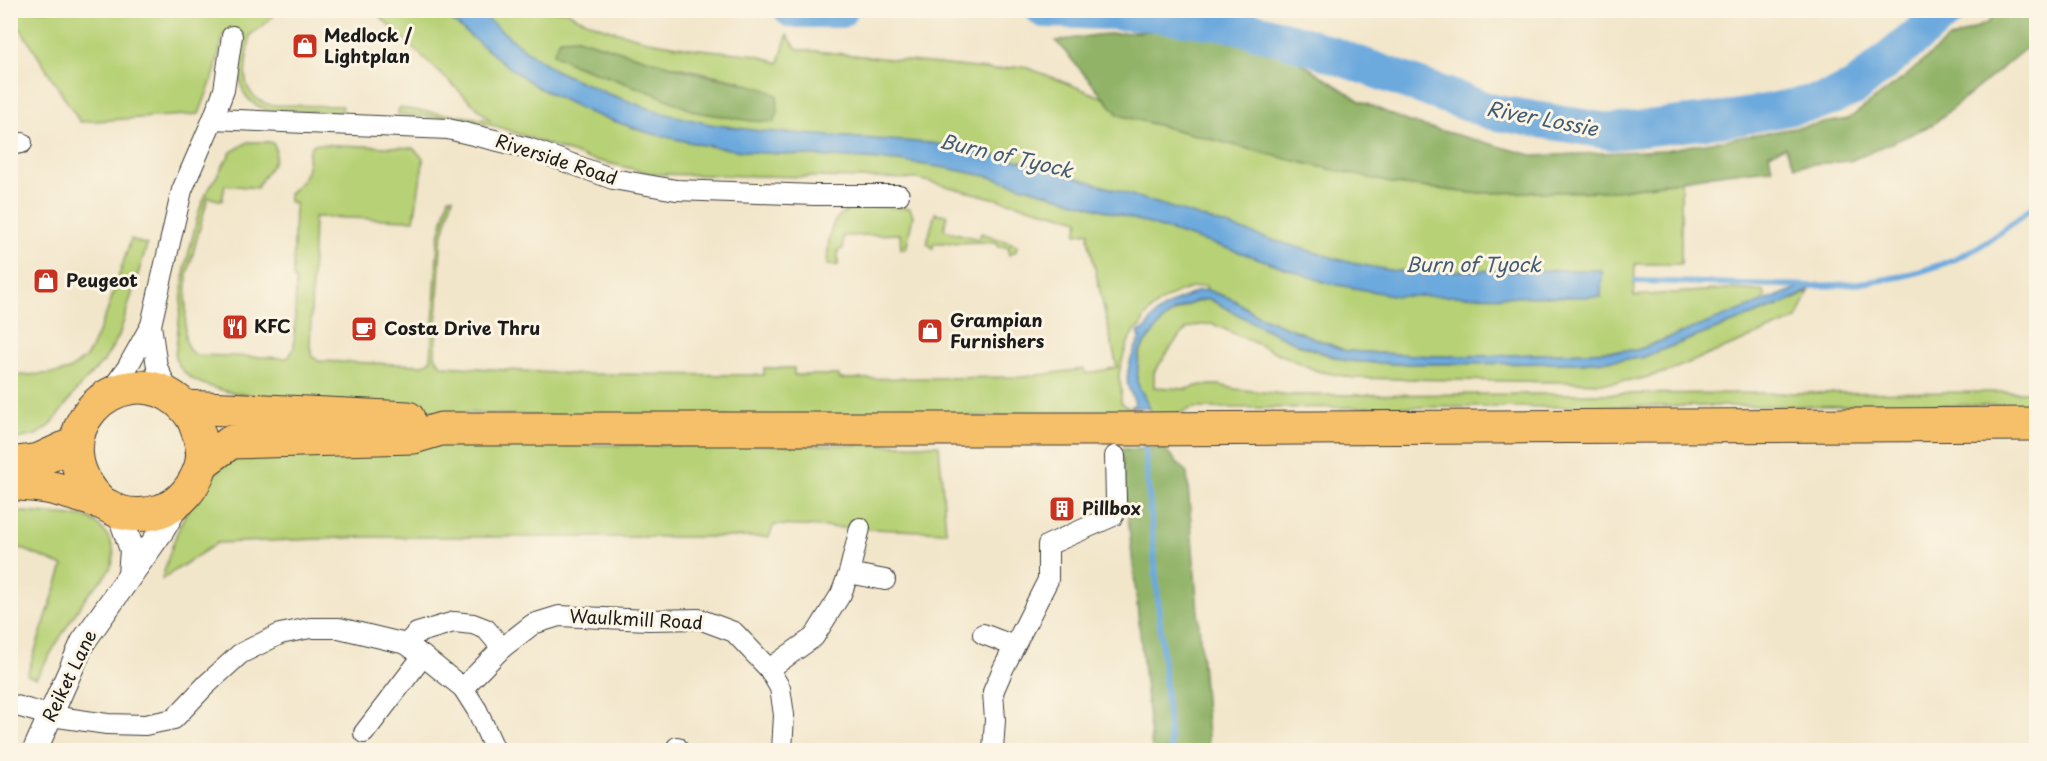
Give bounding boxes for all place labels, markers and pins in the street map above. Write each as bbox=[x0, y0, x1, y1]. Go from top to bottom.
place label: Medlock / Lightplan bbox=[324, 21, 413, 69]
shop icon: Medlock / Lightplan bbox=[290, 31, 320, 61]
shop icon: Peugeot bbox=[31, 266, 61, 296]
place label: Peugeot bbox=[66, 266, 138, 293]
place label: Grampian Furnishers bbox=[950, 306, 1045, 354]
restaurant icon: KFC bbox=[220, 312, 250, 342]
place label: KFC bbox=[254, 312, 291, 339]
cafe icon: Costa Drive Thru bbox=[349, 314, 379, 344]
place label: Costa Drive Thru bbox=[384, 314, 540, 341]
shop icon: Grampian Furnishers bbox=[915, 316, 945, 346]
building icon: Pillbox bbox=[1047, 494, 1077, 524]
place label: Pillbox bbox=[1082, 494, 1141, 521]

